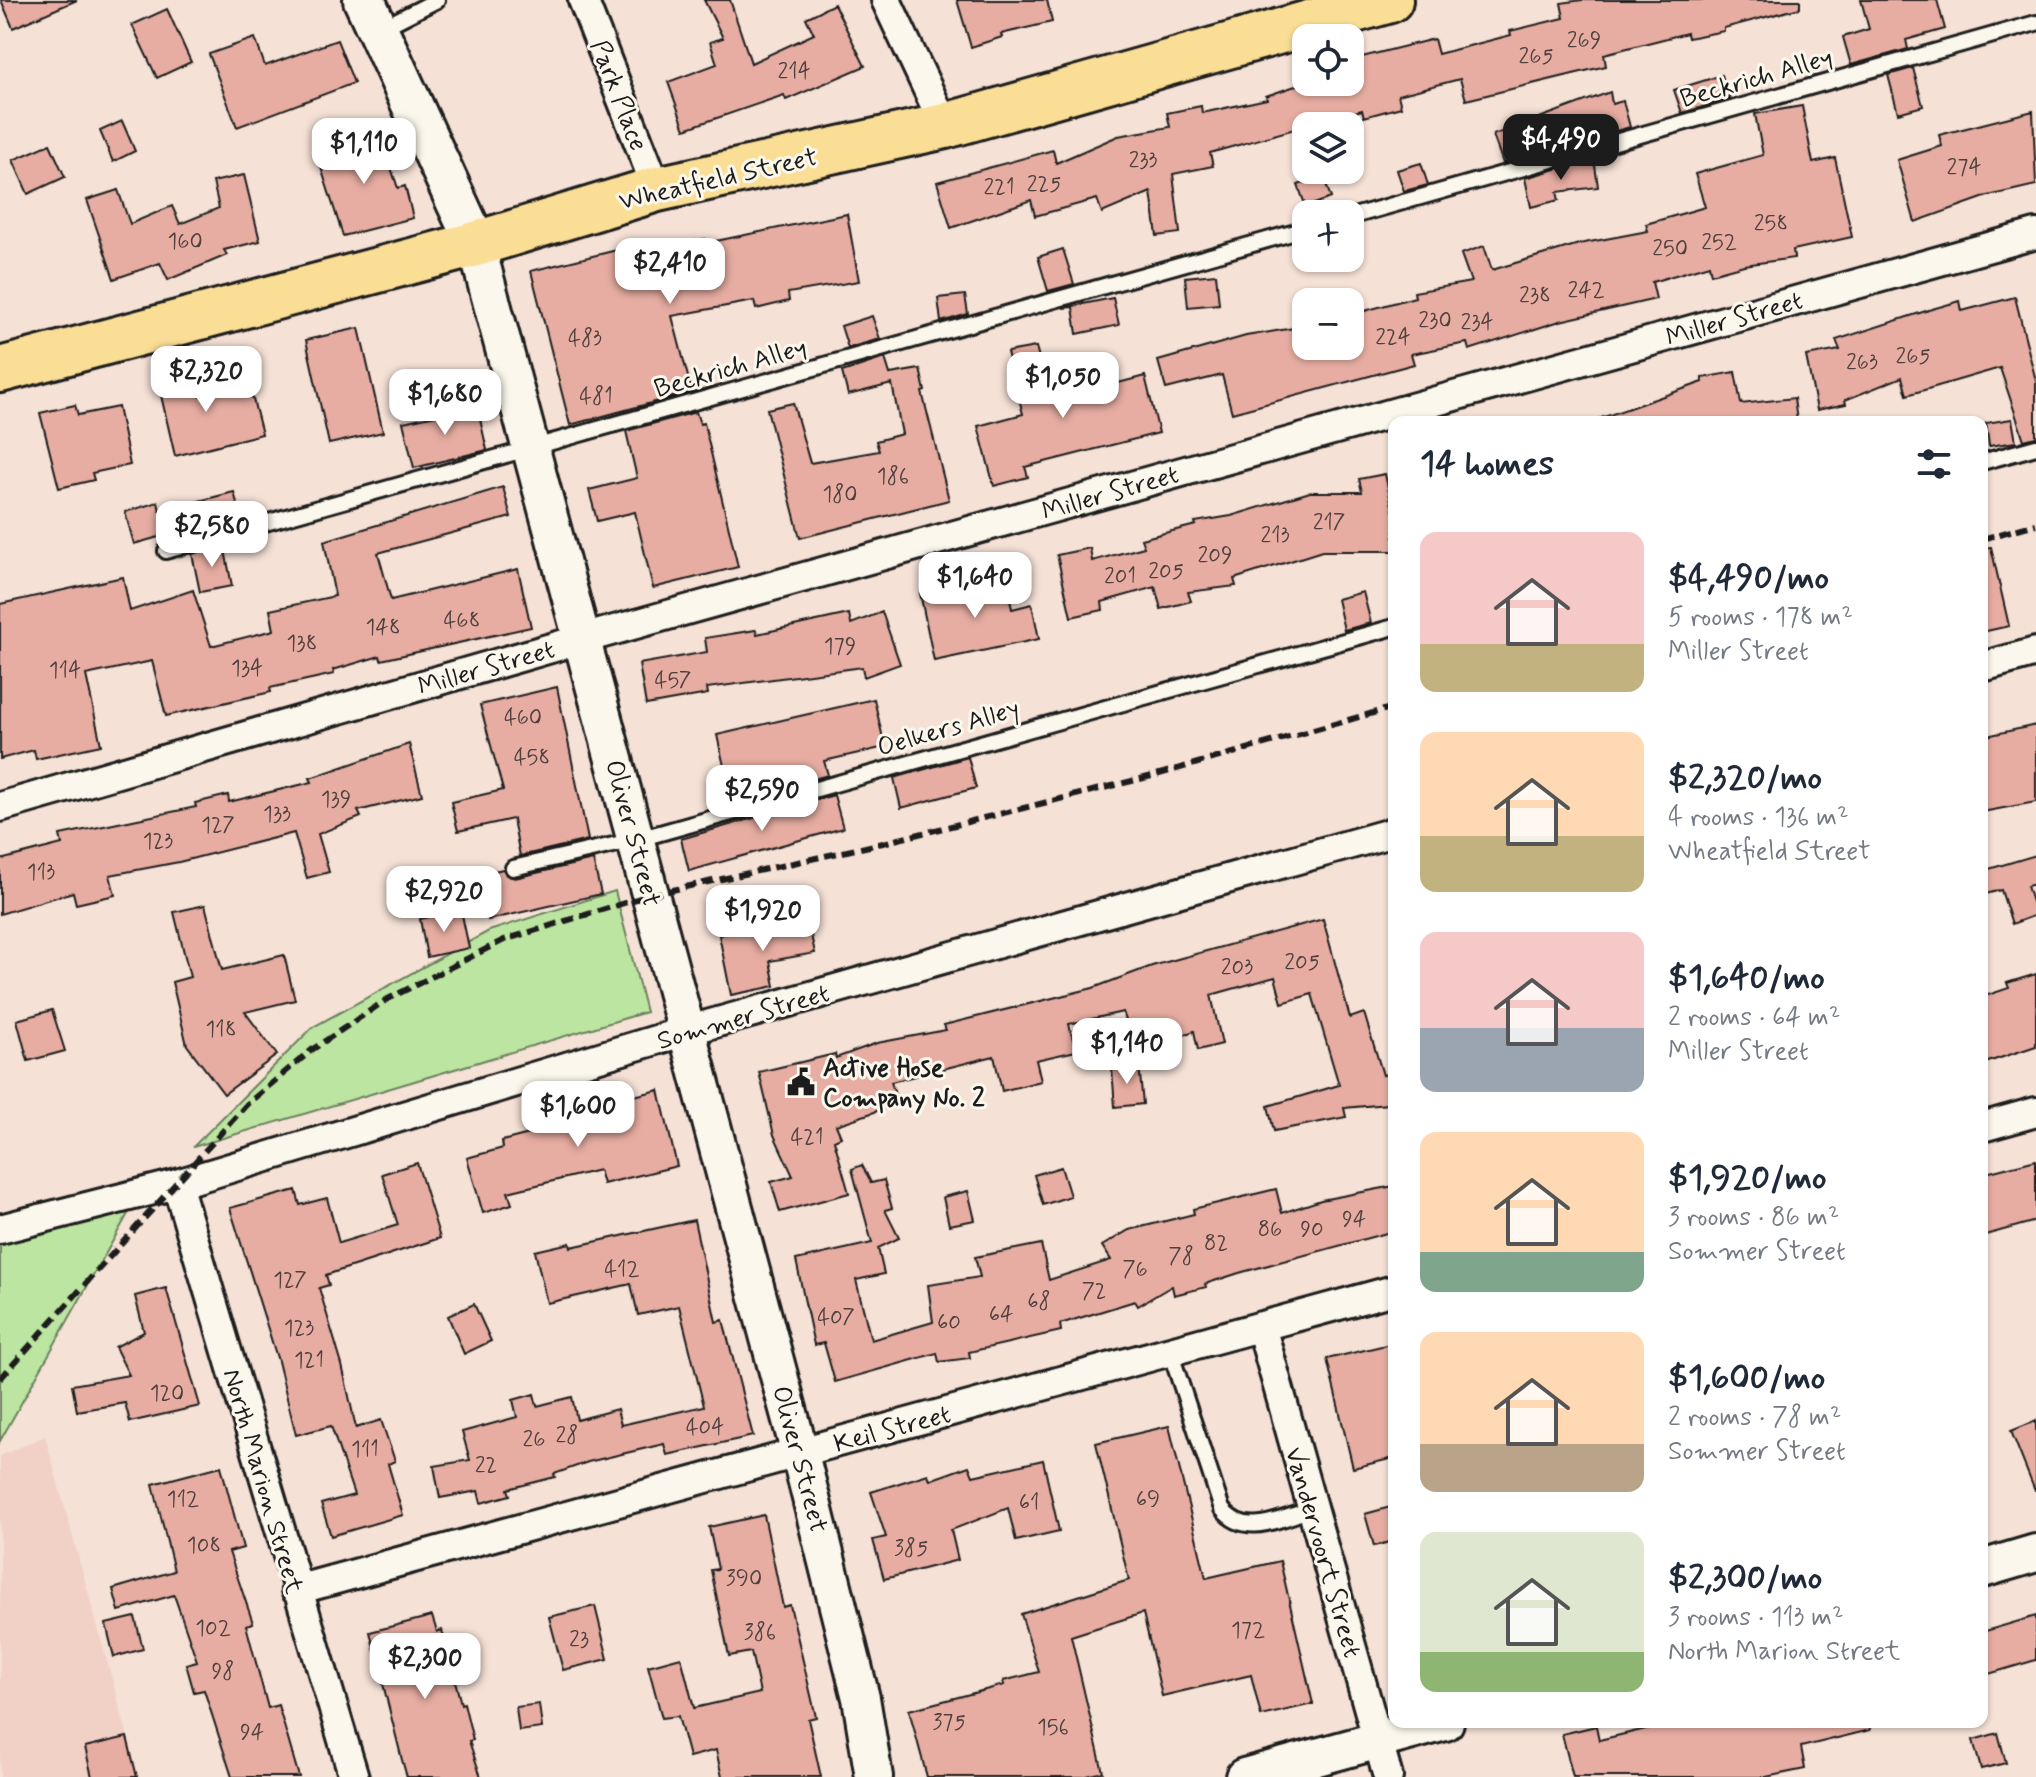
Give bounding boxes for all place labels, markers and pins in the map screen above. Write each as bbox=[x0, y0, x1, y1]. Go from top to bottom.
pin: $4,490 bbox=[1496, 114, 1626, 182]
pin: $1,110 bbox=[299, 118, 429, 186]
pin: $2,410 bbox=[605, 238, 735, 306]
pin: $2,320 bbox=[141, 346, 271, 414]
pin: $1,050 bbox=[998, 352, 1128, 420]
pin: $1,680 bbox=[380, 369, 510, 437]
pin: $2,580 bbox=[147, 501, 277, 569]
pin: $1,640 bbox=[910, 552, 1040, 620]
pin: $2,590 bbox=[697, 765, 827, 833]
pin: $2,920 bbox=[379, 866, 509, 934]
pin: $1,920 bbox=[698, 885, 828, 953]
pin: $1,140 bbox=[1062, 1018, 1192, 1086]
place label: Active Hose Company No. 2 bbox=[823, 1052, 985, 1116]
public building icon: Active Hose Company No. 2 bbox=[786, 1067, 816, 1097]
pin: $1,600 bbox=[513, 1081, 643, 1149]
pin: $2,300 bbox=[360, 1633, 490, 1701]

